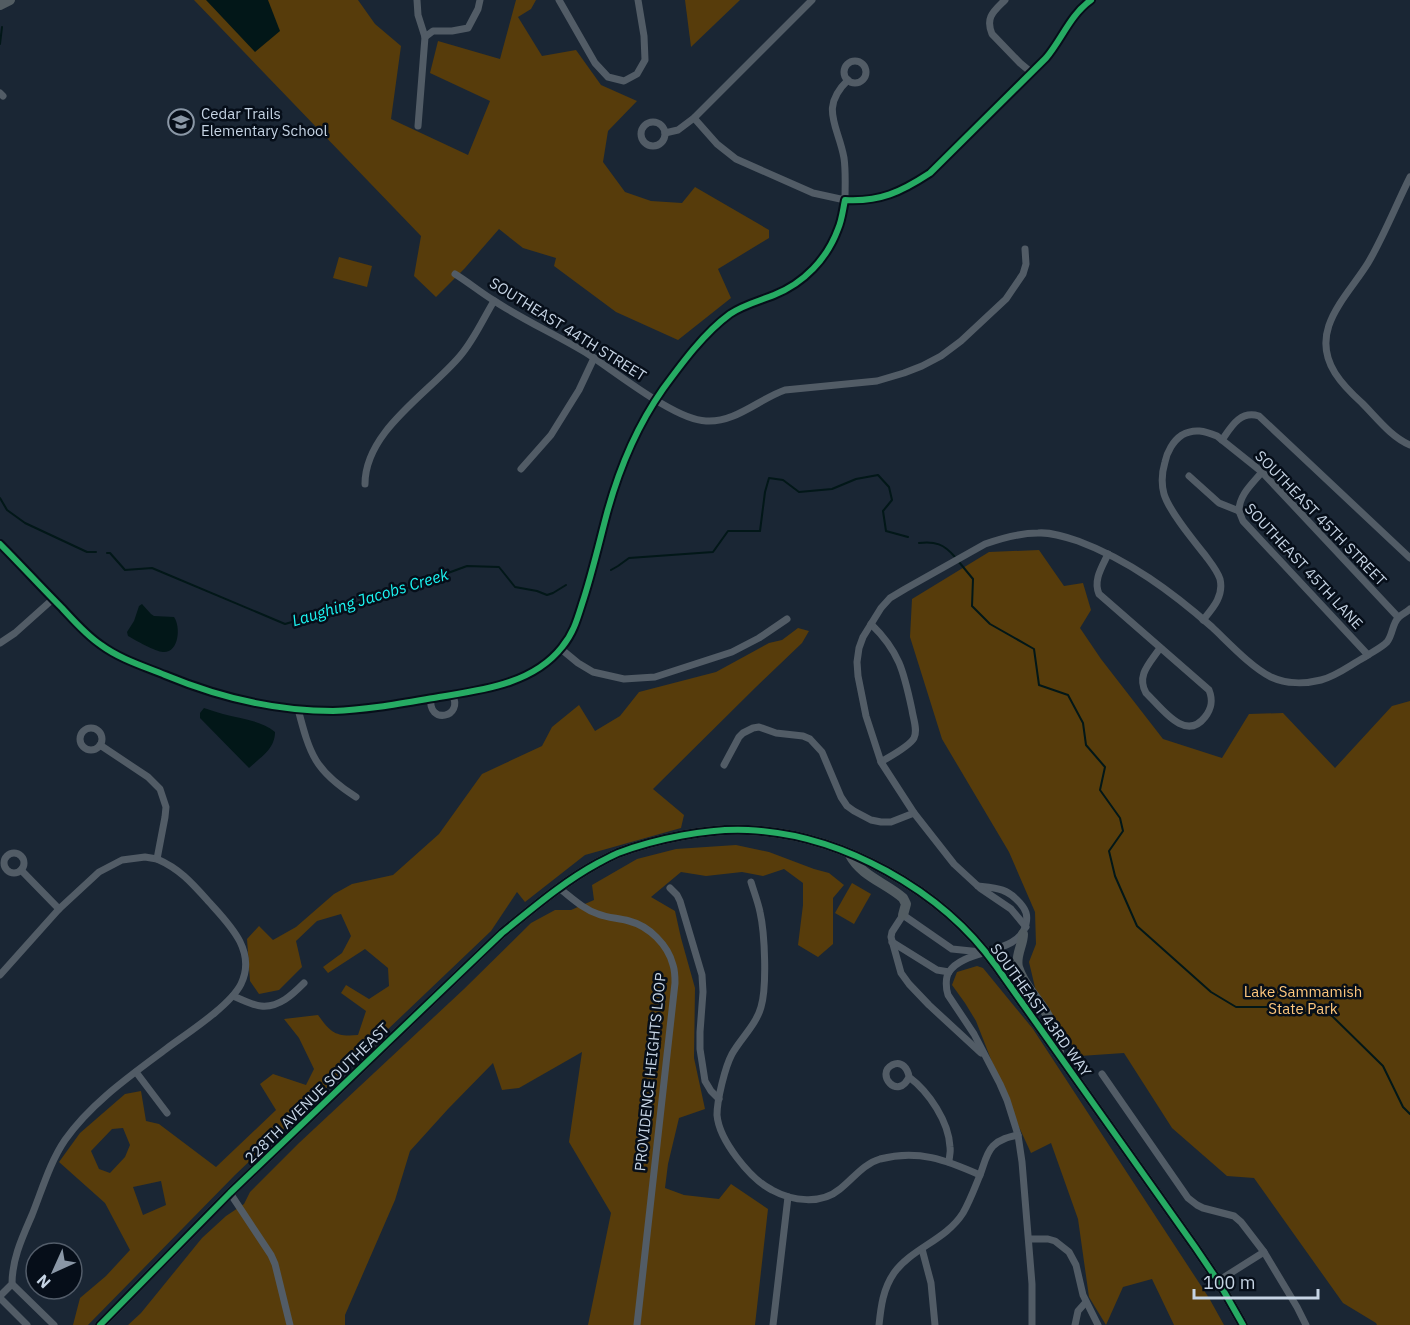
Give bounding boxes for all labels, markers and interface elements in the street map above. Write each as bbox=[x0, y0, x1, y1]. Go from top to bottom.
place label: Cedar Trails Elementary School bbox=[201, 104, 328, 140]
school or university icon: Cedar Trails Elementary School bbox=[166, 107, 196, 137]
street label: SOUTHEAST 44TH STREET bbox=[486, 273, 650, 385]
street label: SOUTHEAST 45TH STREET bbox=[1251, 446, 1391, 590]
street label: SOUTHEAST 45TH LANE bbox=[1241, 499, 1367, 633]
water label: Laughing Jacobs Creek bbox=[289, 563, 451, 630]
street label: SOUTHEAST 43RD WAY bbox=[986, 940, 1096, 1080]
street label: PROVIDENCE HEIGHTS LOOP bbox=[630, 972, 670, 1172]
park label: Lake Sammamish State Park bbox=[1244, 982, 1362, 1018]
street label: 228TH AVENUE SOUTHEAST bbox=[241, 1019, 394, 1167]
north arrow bbox=[24, 1241, 84, 1301]
scale bar bbox=[1194, 1262, 1318, 1300]
text: N bbox=[32, 1270, 55, 1293]
text: 100 m bbox=[1203, 1271, 1255, 1294]

